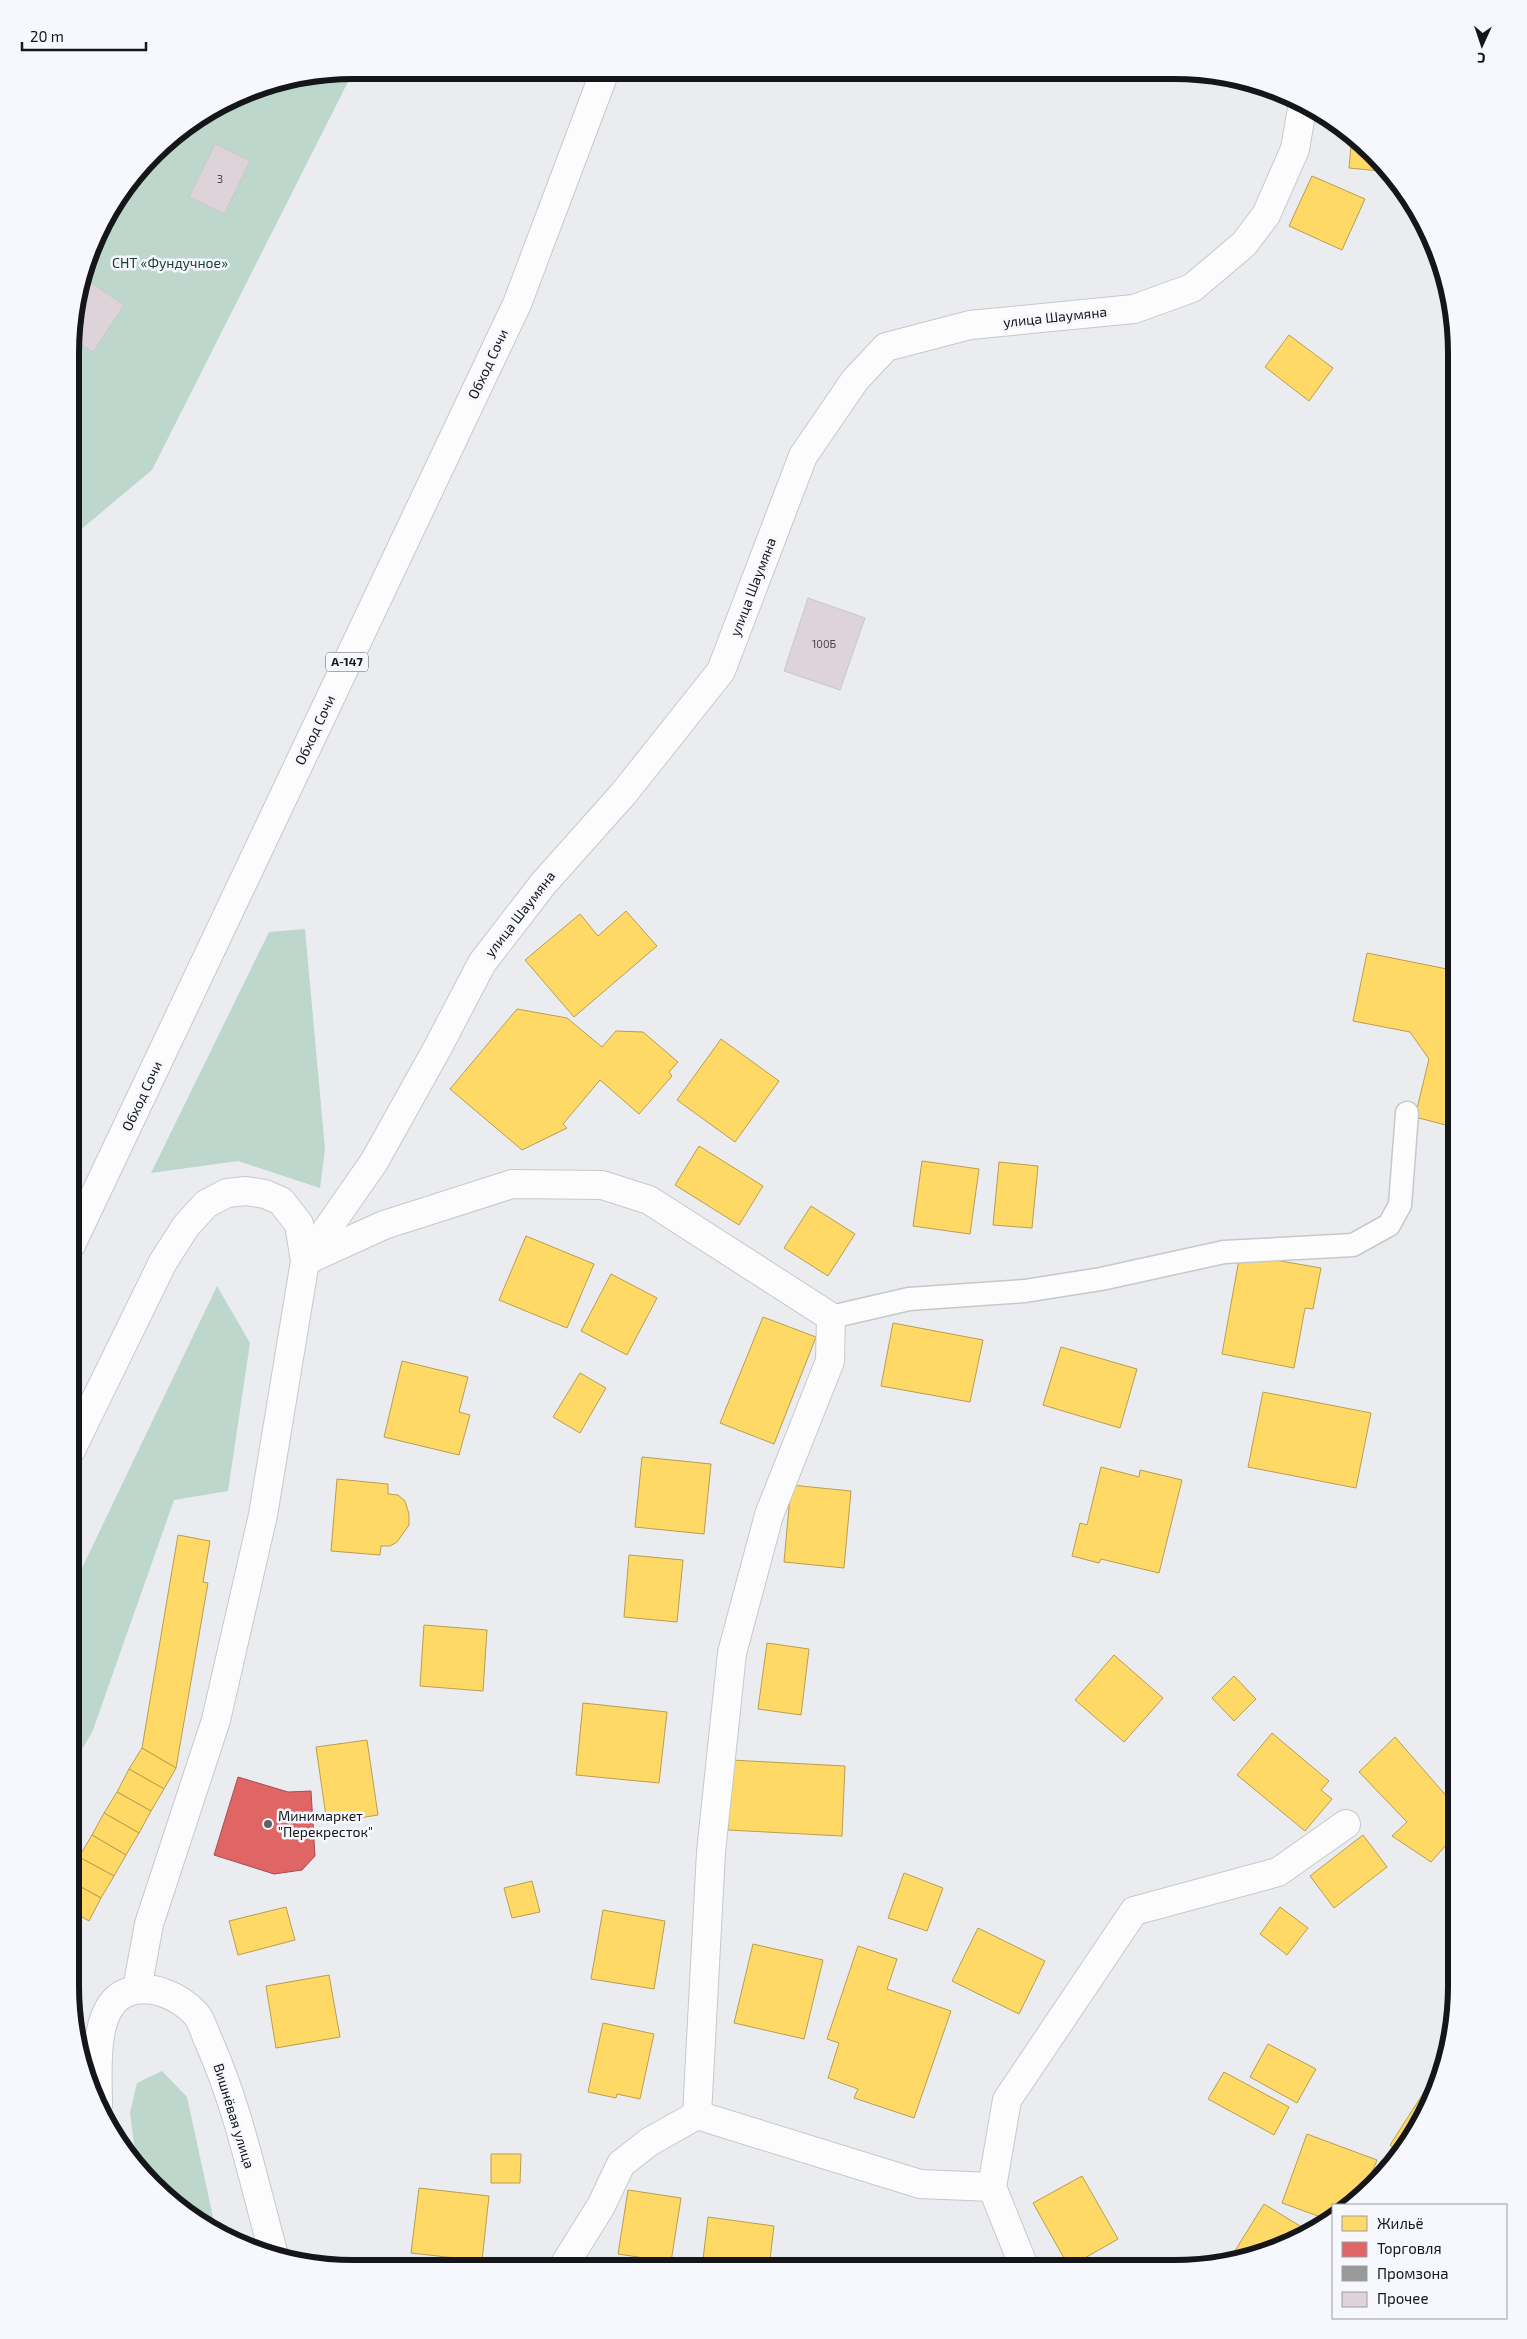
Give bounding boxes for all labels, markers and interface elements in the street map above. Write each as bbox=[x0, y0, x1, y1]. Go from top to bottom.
scale bar bbox=[22, 20, 146, 52]
north arrow bbox=[1457, 20, 1507, 70]
text: 20 m bbox=[30, 27, 64, 45]
text: С bbox=[1477, 50, 1486, 67]
house number: 3 bbox=[217, 172, 223, 185]
park label: СНТ «Фундучное» bbox=[112, 254, 228, 271]
street label: улица Шаумяна bbox=[1002, 303, 1108, 330]
street label: Обход Сочи bbox=[464, 326, 511, 402]
street label: улица Шаумяна bbox=[726, 535, 779, 639]
house number: 100Б bbox=[812, 637, 837, 650]
road number: А-147 bbox=[326, 652, 368, 672]
street label: Обход Сочи bbox=[291, 692, 338, 768]
street label: улица Шаумяна bbox=[481, 867, 558, 960]
street label: Обход Сочи bbox=[118, 1058, 165, 1134]
place label: Минимаркет "Перекресток" bbox=[278, 1807, 373, 1840]
marker: Минимаркет "Перекресток" bbox=[262, 1818, 274, 1830]
street label: Вишнёвая улица bbox=[210, 2061, 259, 2171]
legend bbox=[1332, 2204, 1507, 2319]
text: Жильё bbox=[1377, 2214, 1424, 2232]
text: Торговля bbox=[1377, 2239, 1442, 2257]
text: Промзона bbox=[1377, 2264, 1449, 2282]
text: Прочее bbox=[1377, 2289, 1429, 2307]

